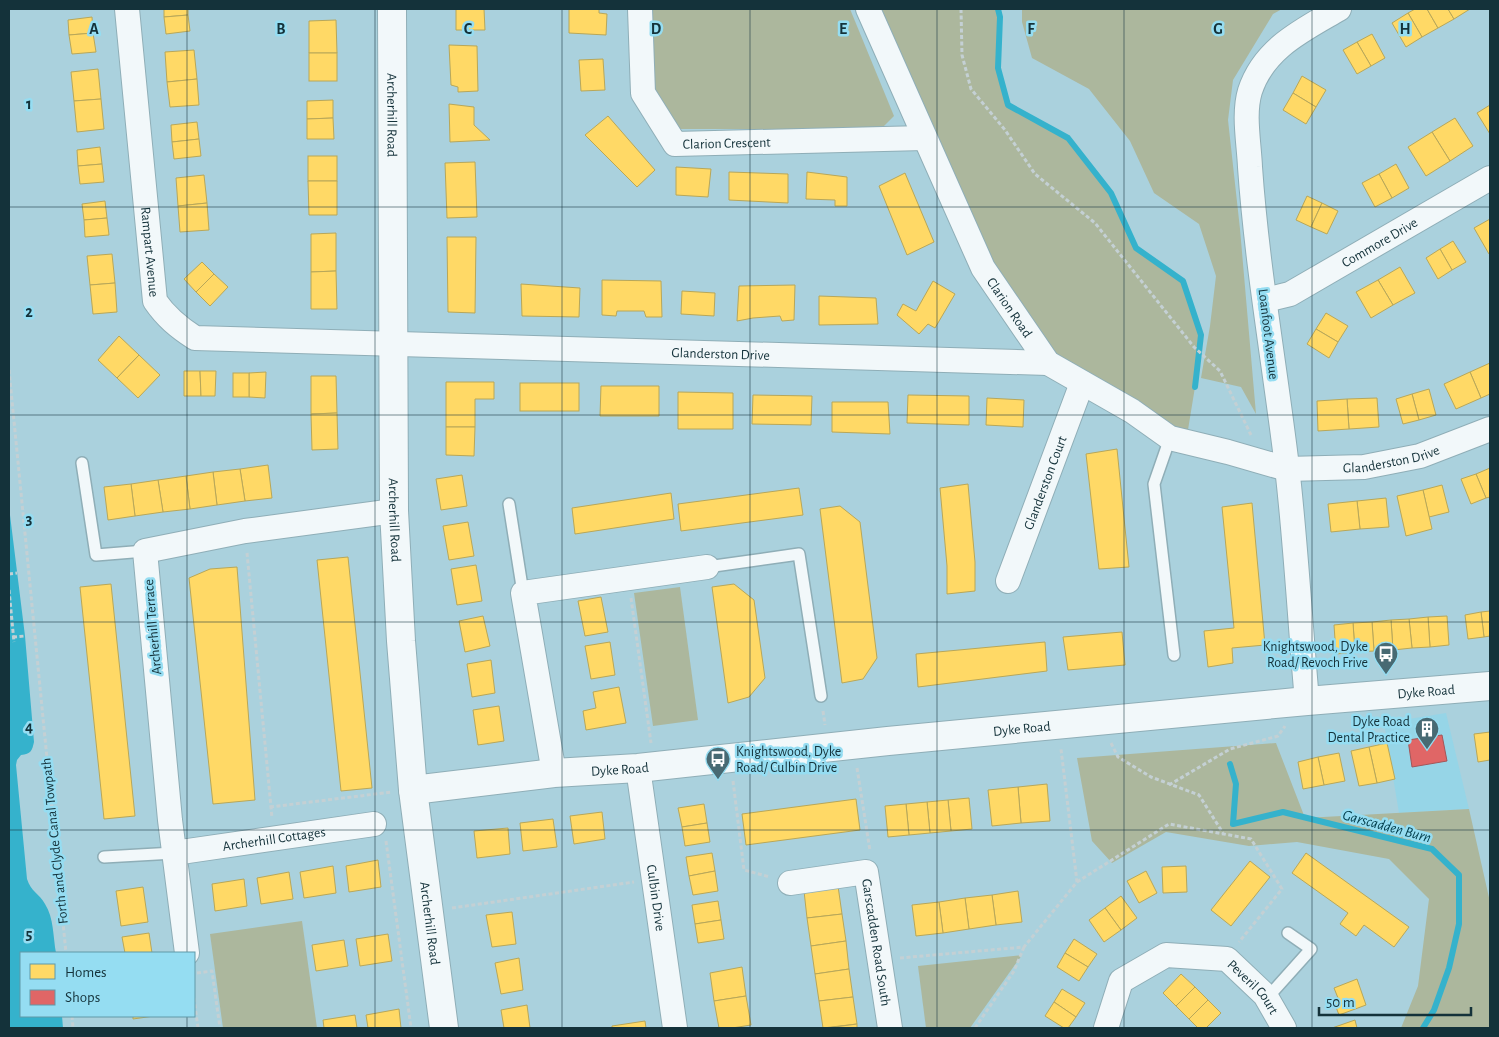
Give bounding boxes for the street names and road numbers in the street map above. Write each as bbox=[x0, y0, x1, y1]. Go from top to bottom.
street label: Archerhill Road bbox=[384, 73, 399, 157]
street label: Clarion Crescent bbox=[683, 136, 771, 152]
street label: Rampart Avenue bbox=[138, 206, 161, 298]
street label: Commore Drive bbox=[1339, 216, 1420, 270]
street label: Clarion Road bbox=[984, 275, 1034, 340]
street label: Loanfoot Avenue bbox=[1255, 288, 1281, 380]
street label: Glanderston Drive bbox=[671, 346, 770, 363]
street label: Glanderston Court bbox=[1022, 434, 1070, 532]
street label: Glanderston Drive bbox=[1343, 443, 1442, 476]
street label: Archerhill Road bbox=[386, 478, 403, 562]
street label: Archerhill Terrace bbox=[142, 579, 164, 675]
street label: Dyke Road bbox=[1397, 683, 1456, 702]
street label: Dyke Road bbox=[992, 720, 1051, 739]
street label: Forth and Clyde Canal Towpath bbox=[39, 757, 71, 925]
street label: Dyke Road bbox=[591, 761, 650, 779]
street label: Archerhill Cottages bbox=[222, 825, 326, 854]
street label: Culbin Drive bbox=[644, 864, 667, 932]
street label: Garscadden Road South bbox=[859, 878, 893, 1007]
street label: Archerhill Road bbox=[417, 881, 442, 966]
street label: Peveril Court bbox=[1224, 957, 1281, 1017]

